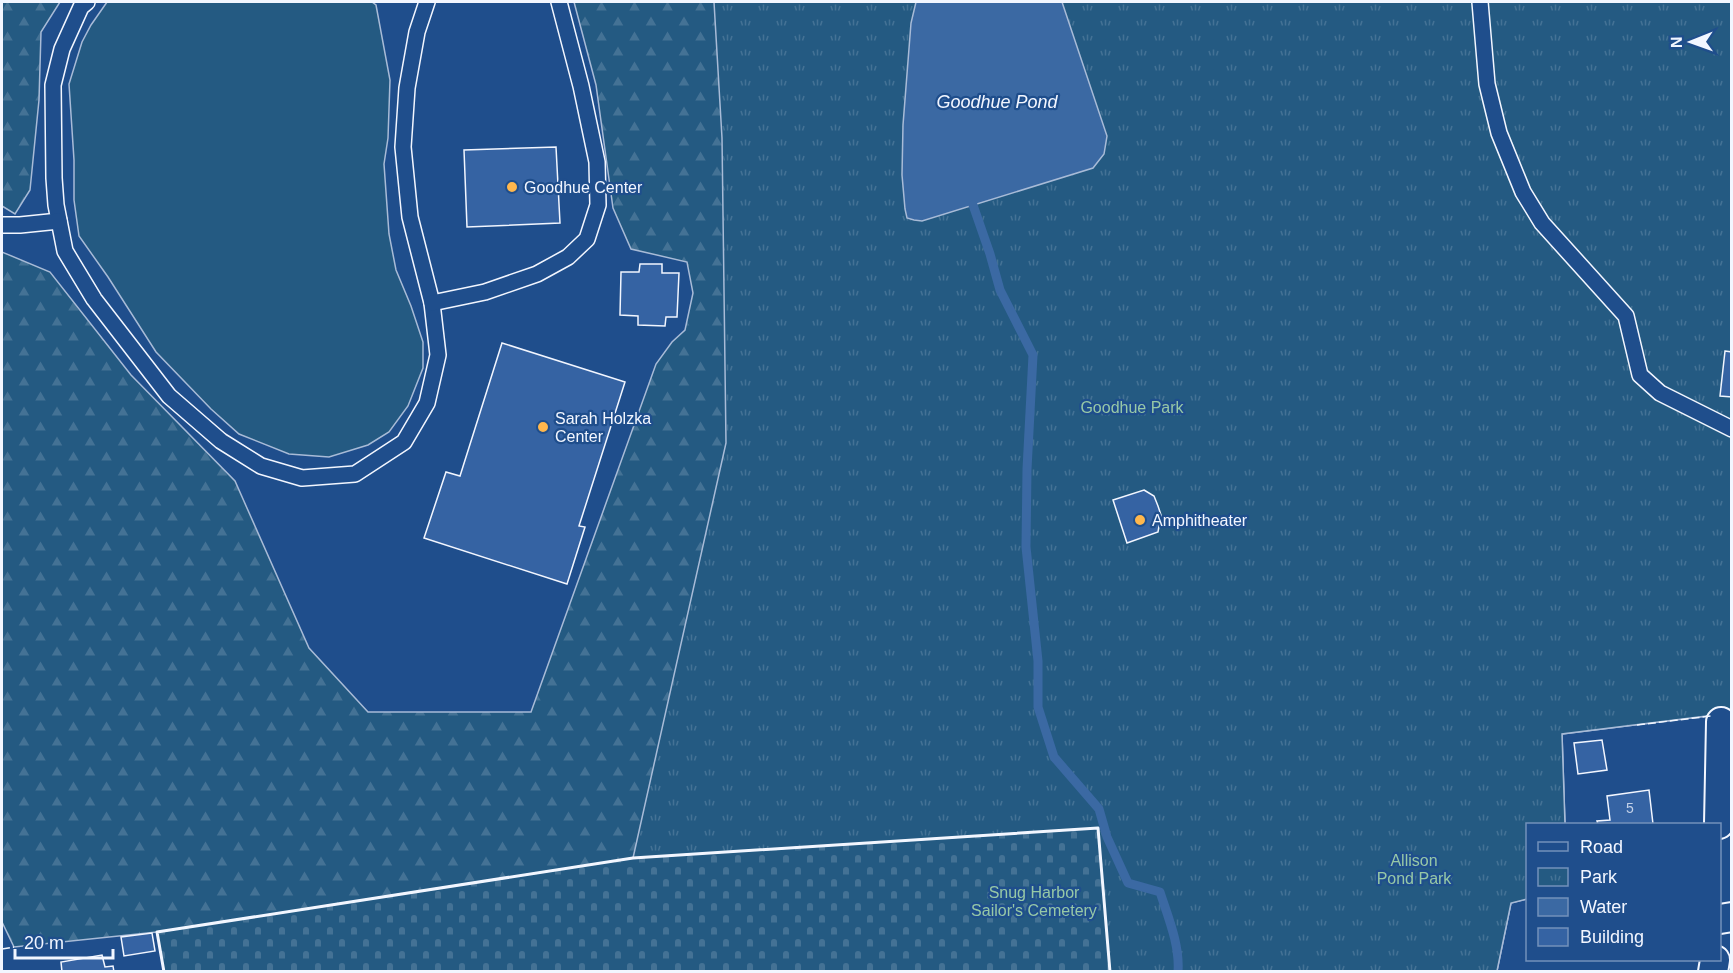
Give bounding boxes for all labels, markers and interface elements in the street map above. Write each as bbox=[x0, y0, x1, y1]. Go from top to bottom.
north arrow bbox=[1661, 12, 1721, 72]
text: N bbox=[1668, 36, 1685, 48]
water label: Goodhue Pond bbox=[936, 92, 1059, 112]
place label: Goodhue Center bbox=[524, 179, 643, 196]
marker: Goodhue Center bbox=[505, 180, 519, 194]
park label: Goodhue Park bbox=[1080, 399, 1185, 416]
place label: Sarah Holzka Center bbox=[555, 410, 651, 445]
marker: Sarah Holzka Center bbox=[536, 420, 550, 434]
place label: Amphitheater bbox=[1152, 512, 1248, 529]
marker: Amphitheater bbox=[1133, 513, 1147, 527]
house number: 5 bbox=[1626, 800, 1634, 816]
legend bbox=[1526, 823, 1721, 961]
text: Road bbox=[1580, 837, 1623, 857]
park label: Allison Pond Park bbox=[1377, 852, 1452, 887]
text: Park bbox=[1580, 867, 1618, 887]
park label: Snug Harbor Sailor's Cemetery bbox=[971, 884, 1097, 919]
text: Water bbox=[1580, 897, 1627, 917]
scale bar bbox=[15, 922, 112, 960]
text: Building bbox=[1580, 927, 1644, 947]
text: 20 m bbox=[24, 933, 64, 953]

